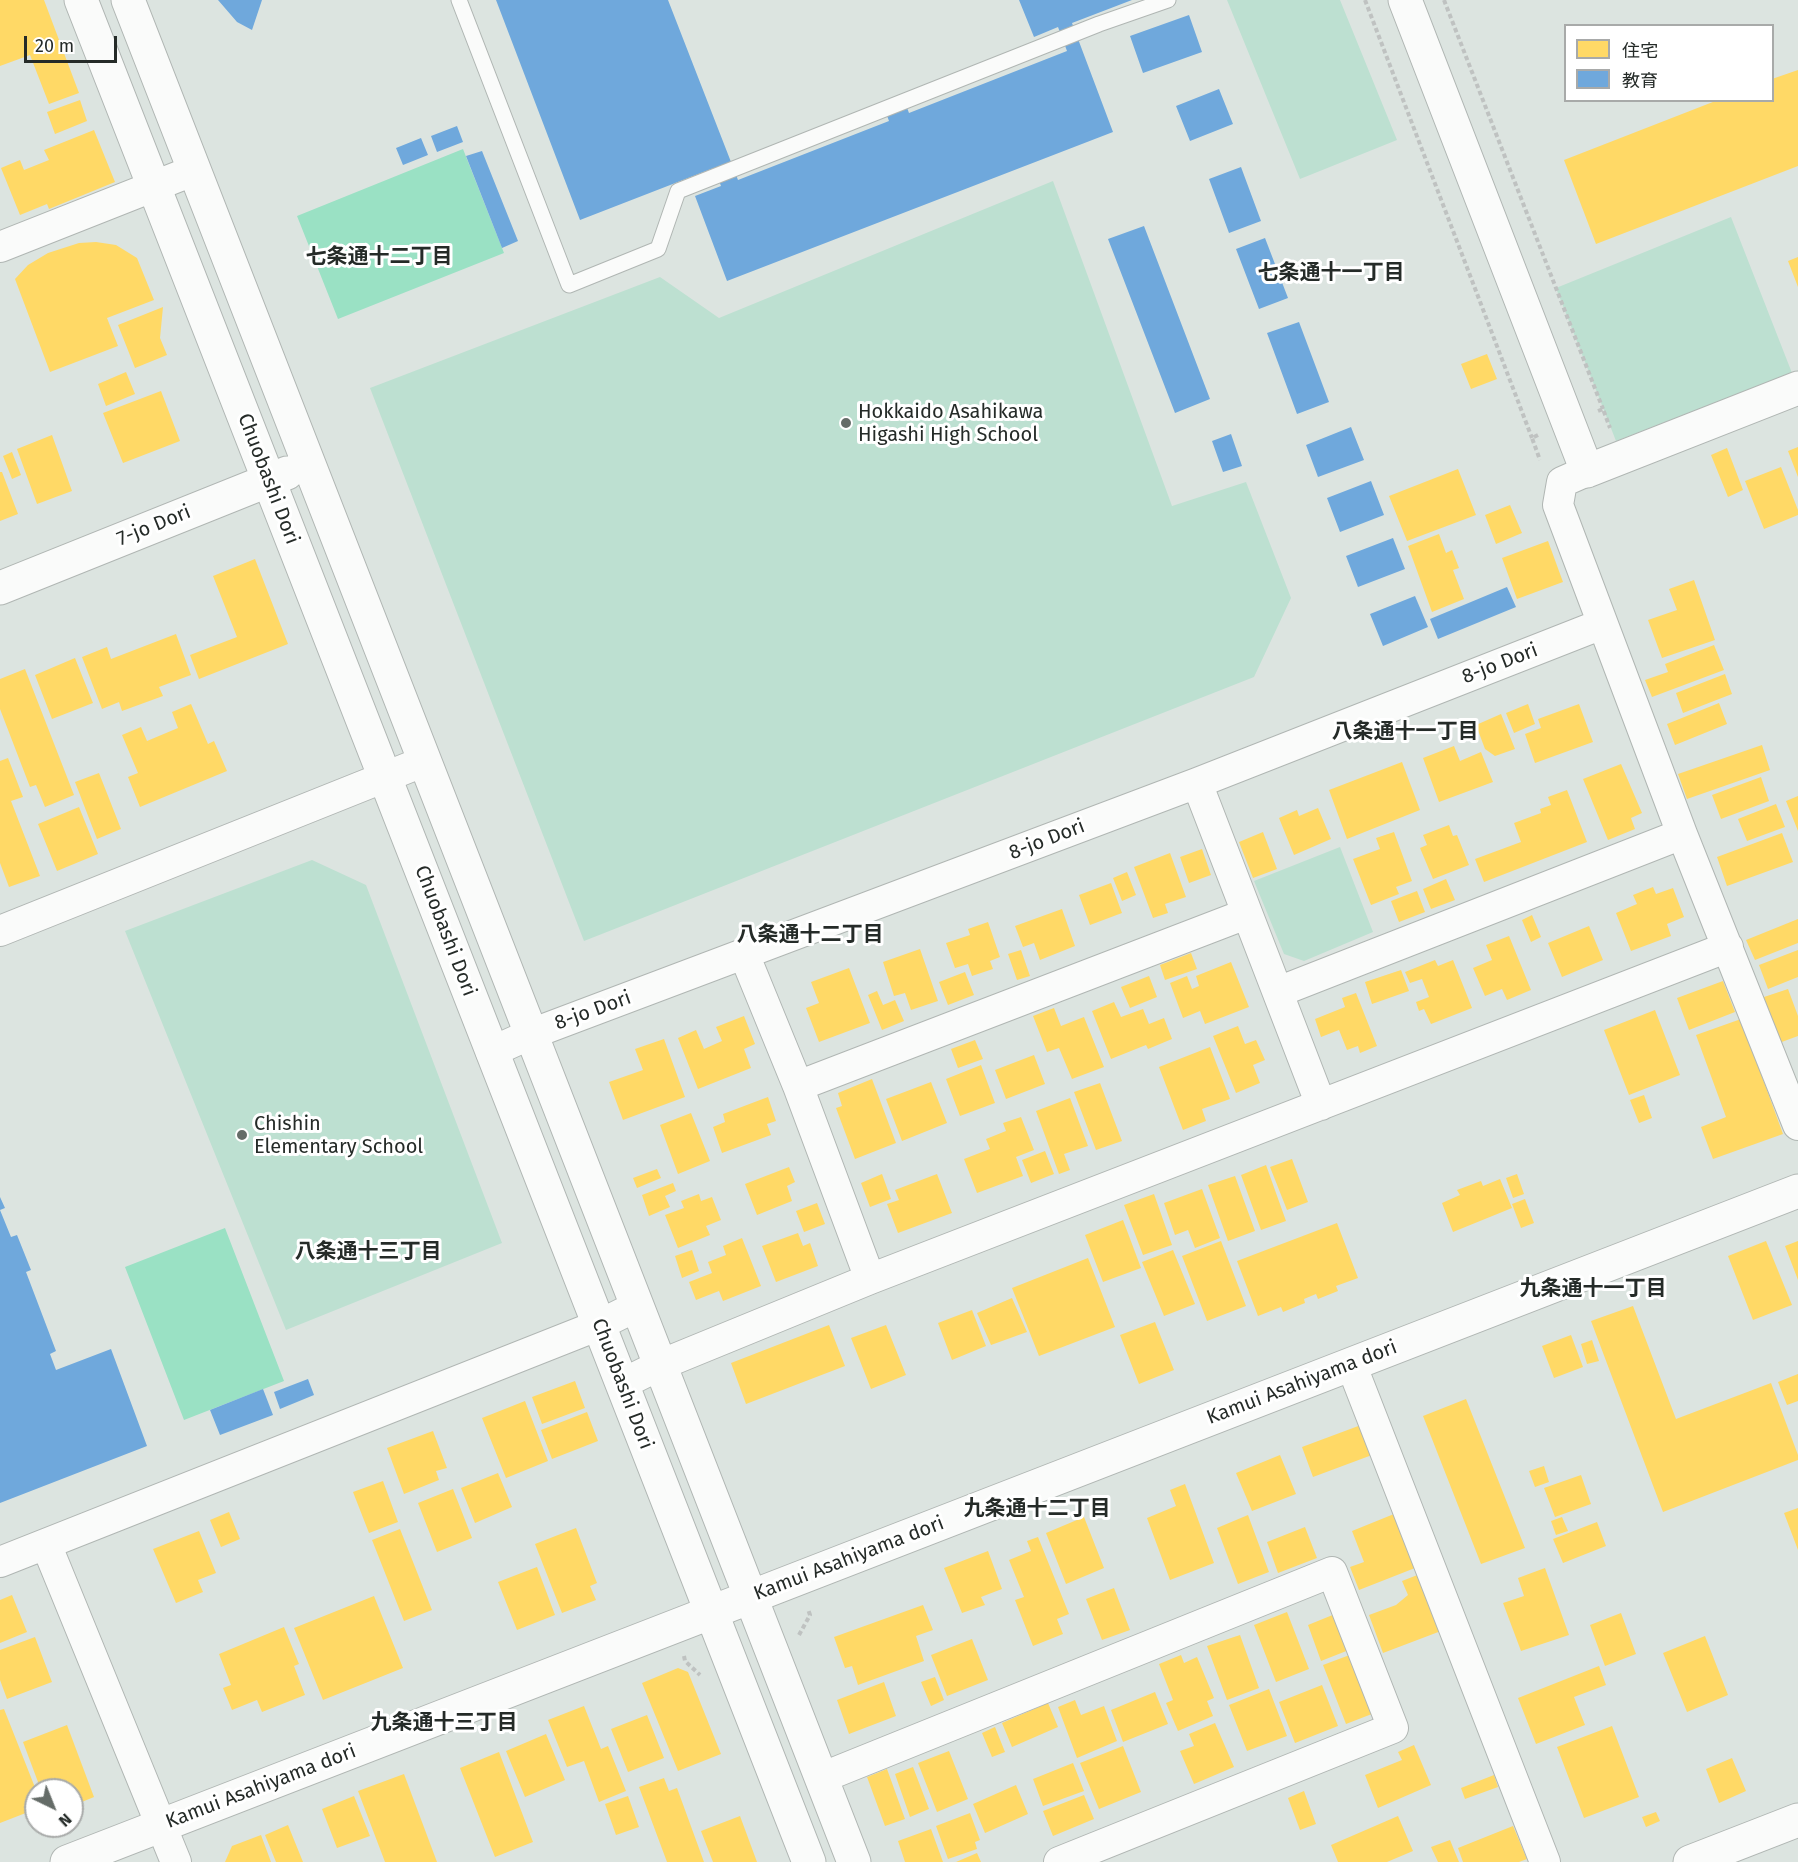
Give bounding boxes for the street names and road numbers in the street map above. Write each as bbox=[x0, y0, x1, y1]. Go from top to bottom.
street label: Chuobashi Dori bbox=[232, 410, 304, 548]
street label: 7-jo Dori bbox=[114, 500, 194, 552]
street label: 8-jo Dori bbox=[1459, 639, 1541, 689]
street label: 8-jo Dori bbox=[1006, 815, 1088, 865]
street label: Chuobashi Dori bbox=[409, 862, 481, 1000]
street label: 8-jo Dori bbox=[552, 986, 634, 1036]
street label: Chuobashi Dori bbox=[586, 1315, 658, 1453]
street label: Kamui Asahiyama dori bbox=[1204, 1336, 1400, 1430]
street label: Kamui Asahiyama dori bbox=[751, 1512, 947, 1606]
street label: Kamui Asahiyama dori bbox=[163, 1740, 359, 1834]

